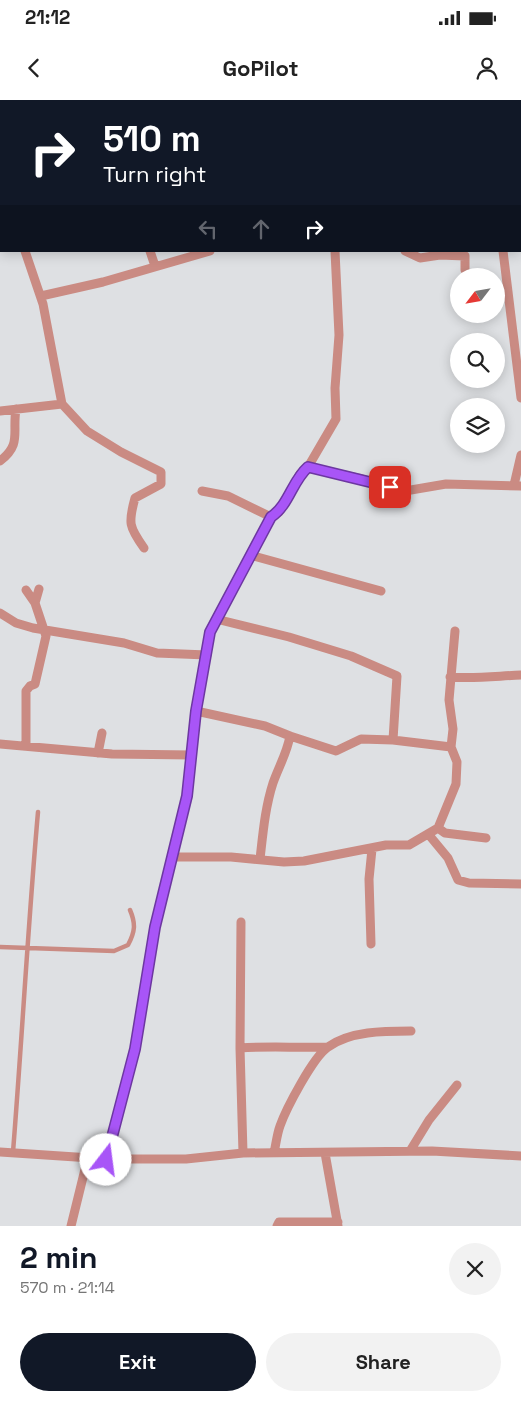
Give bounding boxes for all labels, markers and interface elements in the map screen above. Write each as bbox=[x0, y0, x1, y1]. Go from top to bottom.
text: 21:12 bbox=[25, 5, 70, 30]
icon: back bbox=[20, 54, 48, 82]
text: GoPilot bbox=[222, 54, 299, 82]
icon: person bbox=[473, 54, 501, 82]
text: 510 m bbox=[103, 117, 201, 161]
icon: right bbox=[20, 120, 85, 185]
text: Turn right bbox=[103, 160, 206, 188]
icon: left bbox=[194, 215, 222, 243]
icon: ahead bbox=[247, 215, 275, 243]
icon: right bbox=[300, 215, 328, 243]
north arrow bbox=[450, 268, 505, 322]
map controls bbox=[450, 268, 505, 453]
button: search bbox=[450, 333, 505, 388]
button: layers bbox=[450, 398, 505, 453]
pin bbox=[369, 466, 411, 508]
icon: arrive bbox=[376, 473, 404, 501]
position arrow bbox=[79, 1133, 131, 1185]
text: 2 min bbox=[20, 1238, 98, 1277]
button: close bbox=[449, 1243, 501, 1295]
text: 570 m · 21:14 bbox=[20, 1277, 115, 1298]
button: Exit bbox=[20, 1333, 256, 1391]
button: Share bbox=[266, 1333, 501, 1391]

